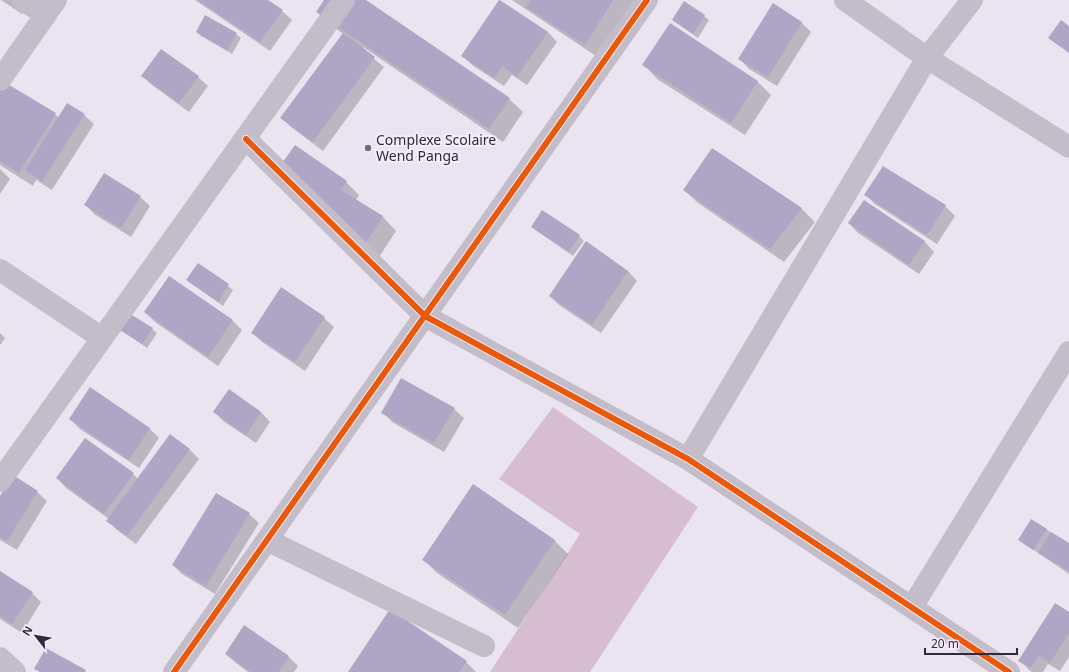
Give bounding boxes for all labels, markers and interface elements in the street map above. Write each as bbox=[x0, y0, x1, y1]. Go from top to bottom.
place label: Complexe Scolaire Wend Panga bbox=[376, 130, 496, 165]
marker: Complexe Scolaire Wend Panga bbox=[363, 143, 373, 153]
north arrow bbox=[16, 616, 56, 656]
text: N bbox=[18, 623, 36, 638]
scale bar bbox=[925, 630, 1017, 656]
text: 20 m bbox=[931, 635, 959, 652]

